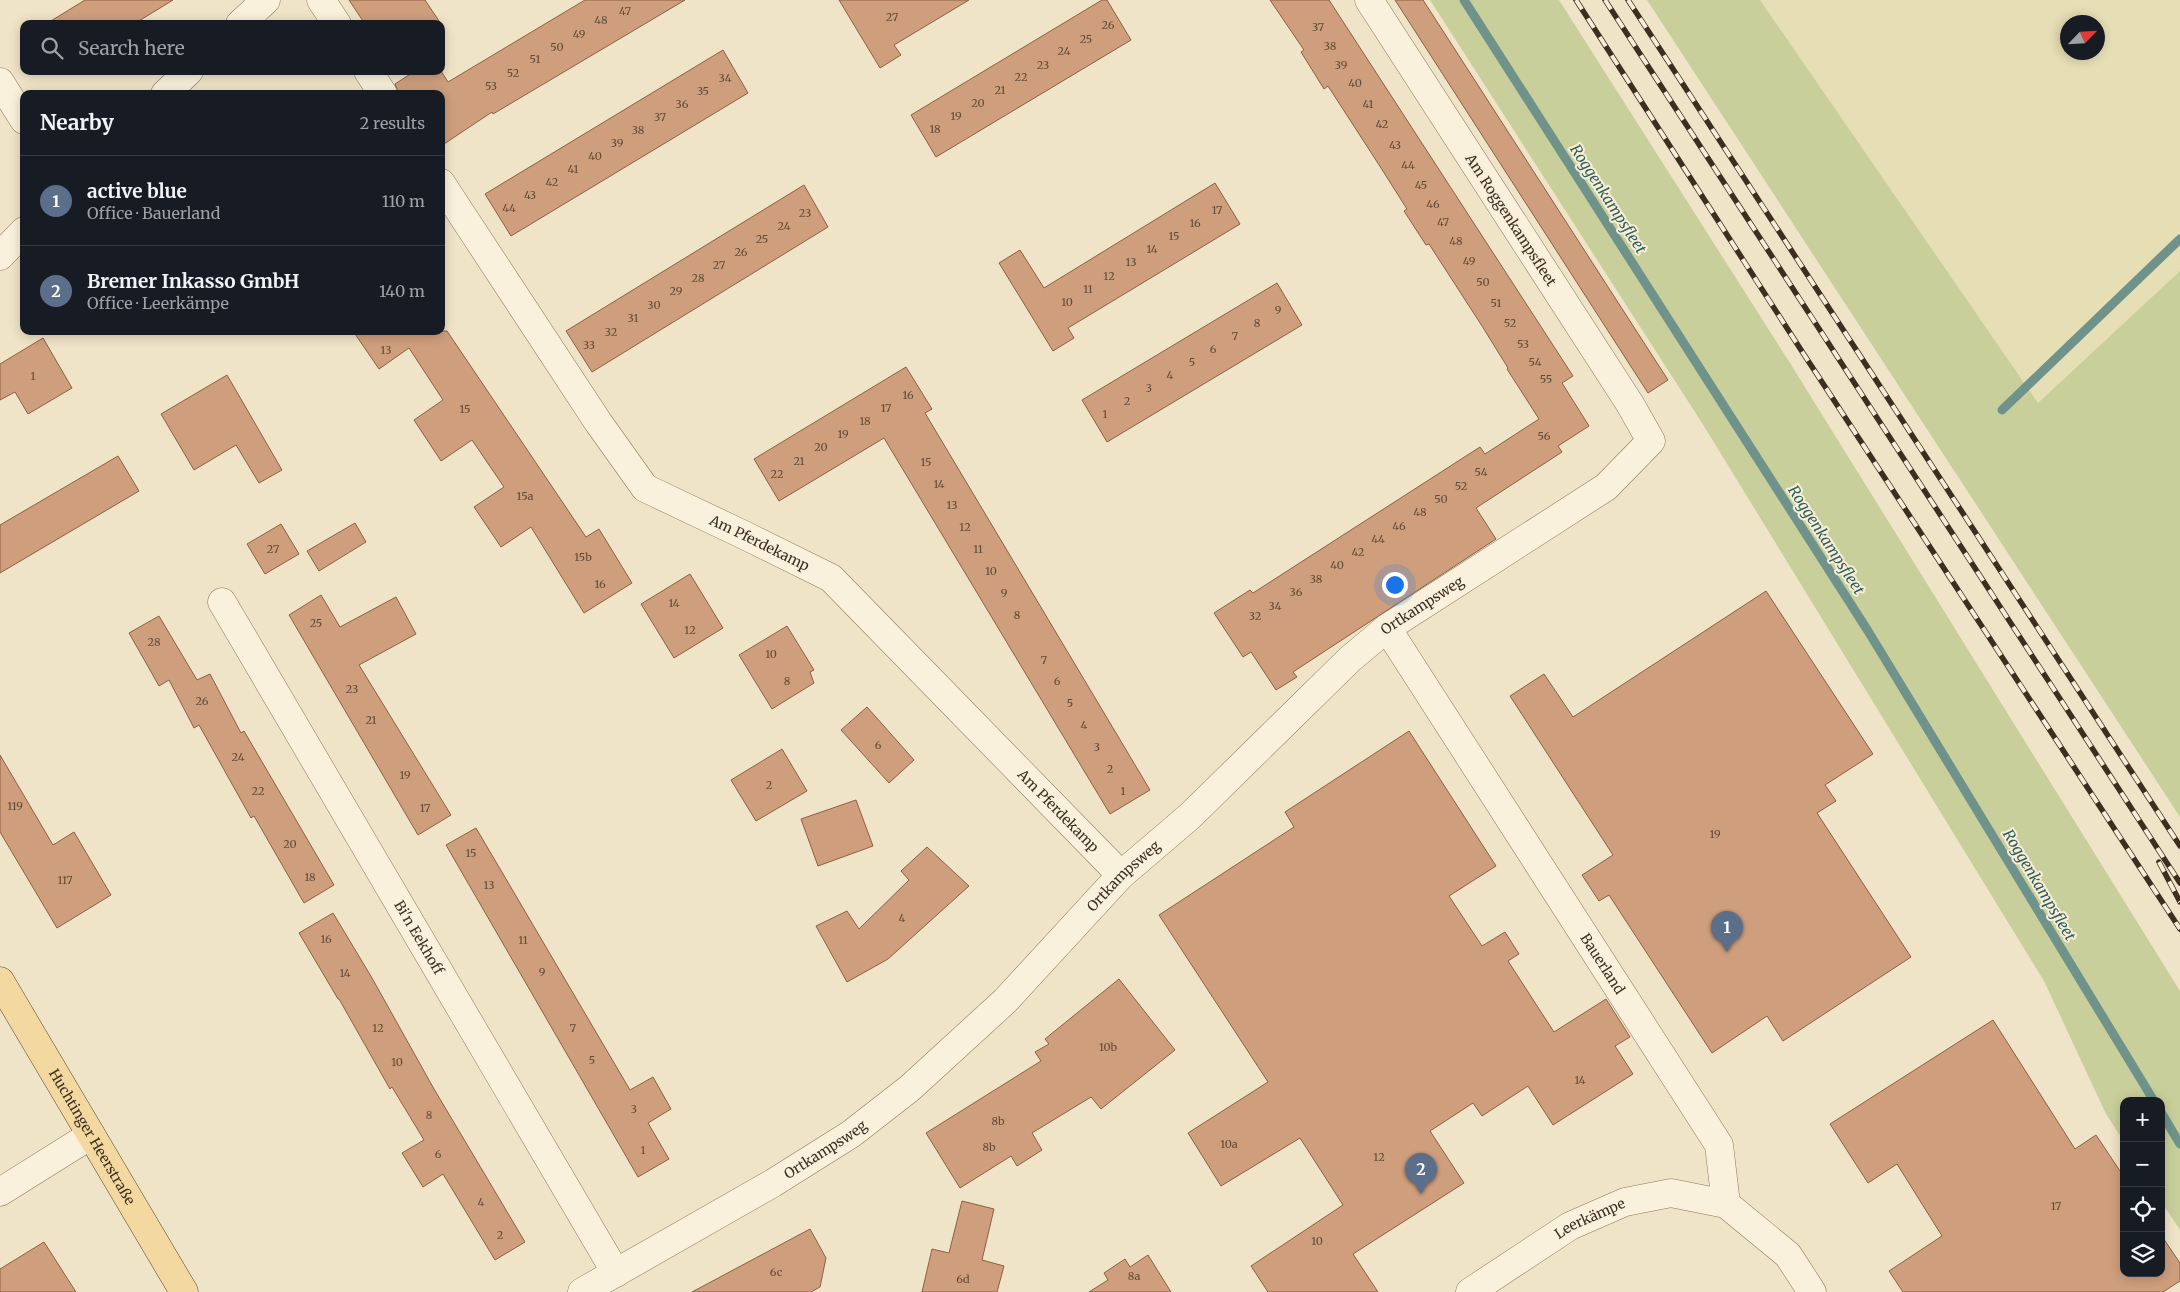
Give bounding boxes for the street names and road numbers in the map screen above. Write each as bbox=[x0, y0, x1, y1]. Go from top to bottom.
street label: Am Roggenkampsfleet bbox=[1461, 150, 1561, 290]
street label: Am Pferdekamp bbox=[706, 511, 813, 575]
street label: Ortkampsweg bbox=[1377, 572, 1467, 639]
street label: Am Pferdekamp bbox=[1013, 765, 1103, 856]
street label: Ortkampsweg bbox=[1083, 836, 1164, 915]
street label: Bi'n Eekhoff bbox=[390, 897, 448, 978]
street label: Bauerland bbox=[1576, 930, 1629, 998]
street label: Huchtinger Heerstraße bbox=[45, 1066, 139, 1208]
street label: Ortkampsweg bbox=[781, 1116, 871, 1183]
street label: Leerkämpe bbox=[1551, 1194, 1628, 1243]

